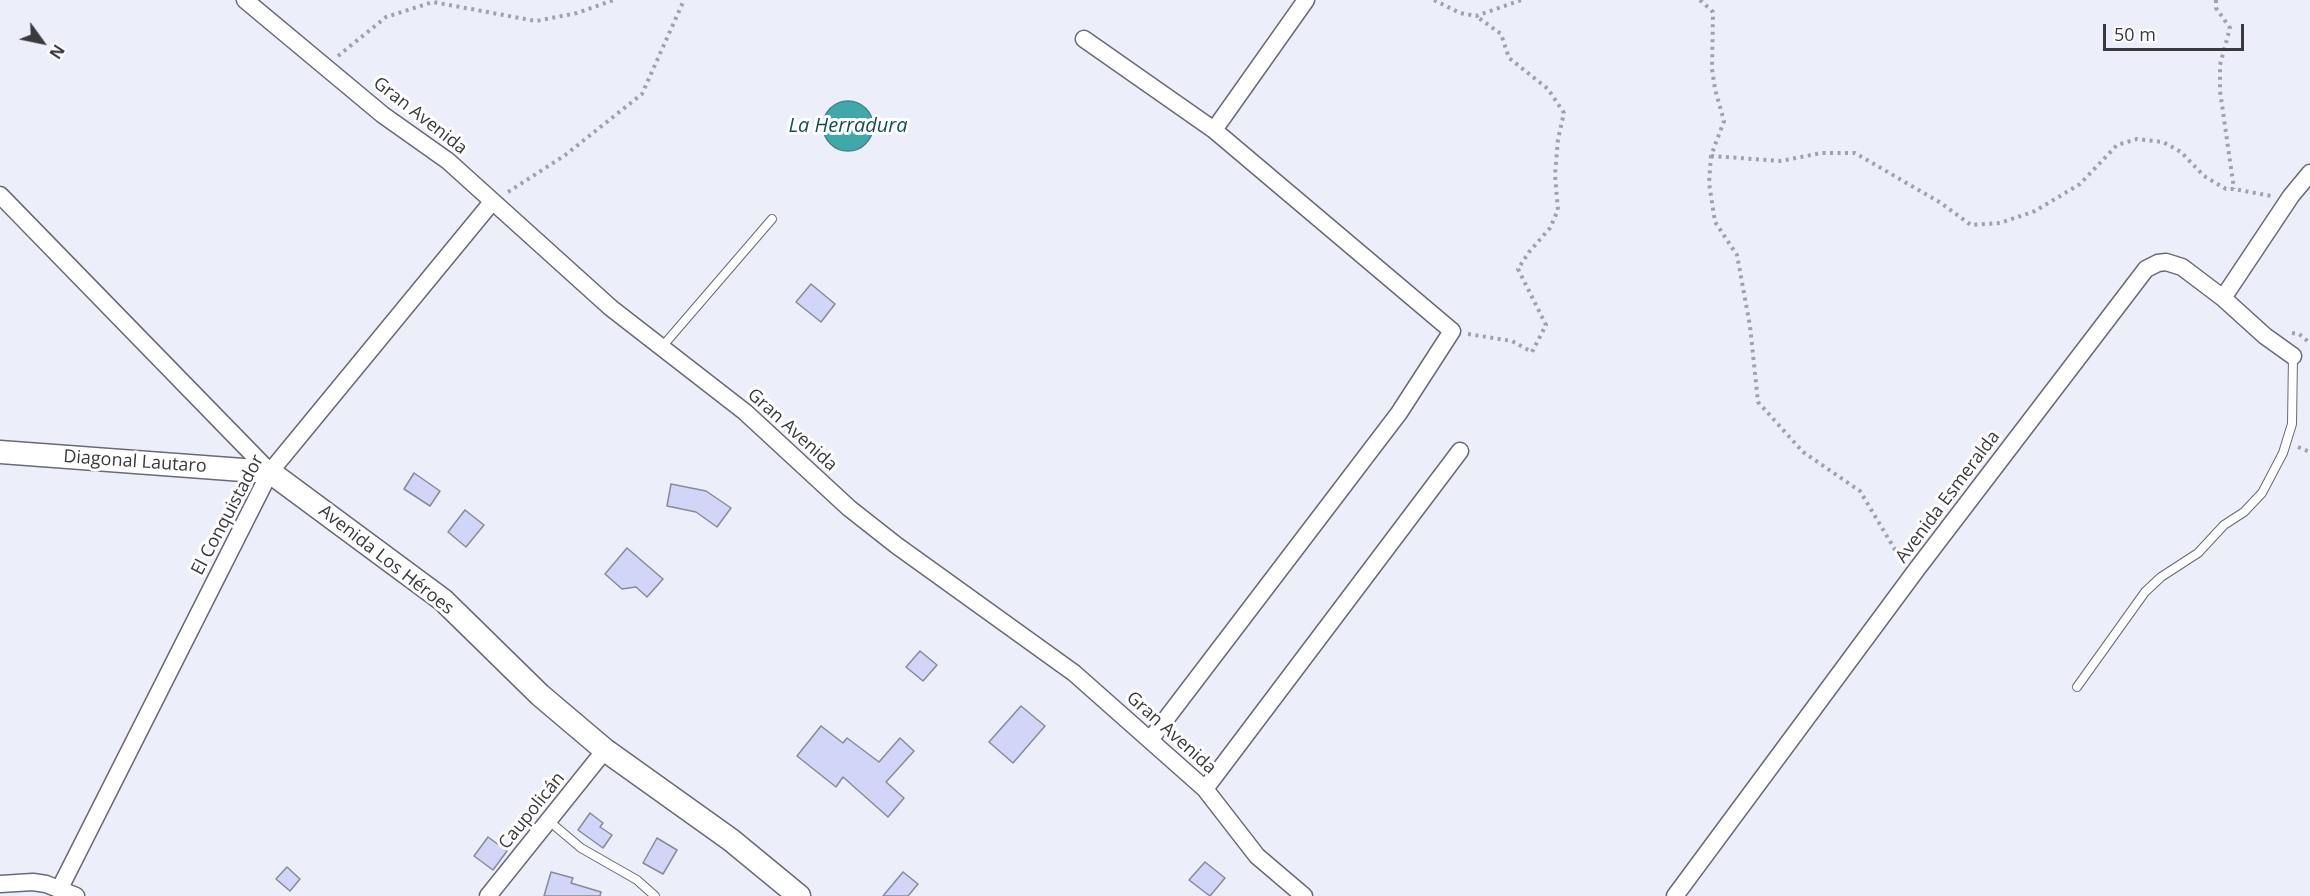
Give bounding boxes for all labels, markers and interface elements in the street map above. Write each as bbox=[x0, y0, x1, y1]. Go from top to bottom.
north arrow bbox=[12, 12, 72, 72]
scale bar bbox=[2106, 12, 2247, 50]
text: 50 m bbox=[2114, 22, 2156, 46]
text: N bbox=[44, 40, 70, 63]
street label: Gran Avenida bbox=[369, 73, 471, 159]
water label: La Herradura bbox=[788, 114, 908, 138]
street label: Gran Avenida bbox=[743, 384, 841, 476]
street label: Avenida Esmeralda bbox=[1891, 427, 2005, 567]
street label: Diagonal Lautaro bbox=[63, 446, 207, 478]
street label: El Conquistador bbox=[187, 451, 269, 579]
street label: Avenida Los Héroes bbox=[314, 501, 458, 619]
street label: Gran Avenida bbox=[1122, 687, 1220, 779]
street label: Caupolicán bbox=[494, 768, 570, 854]

